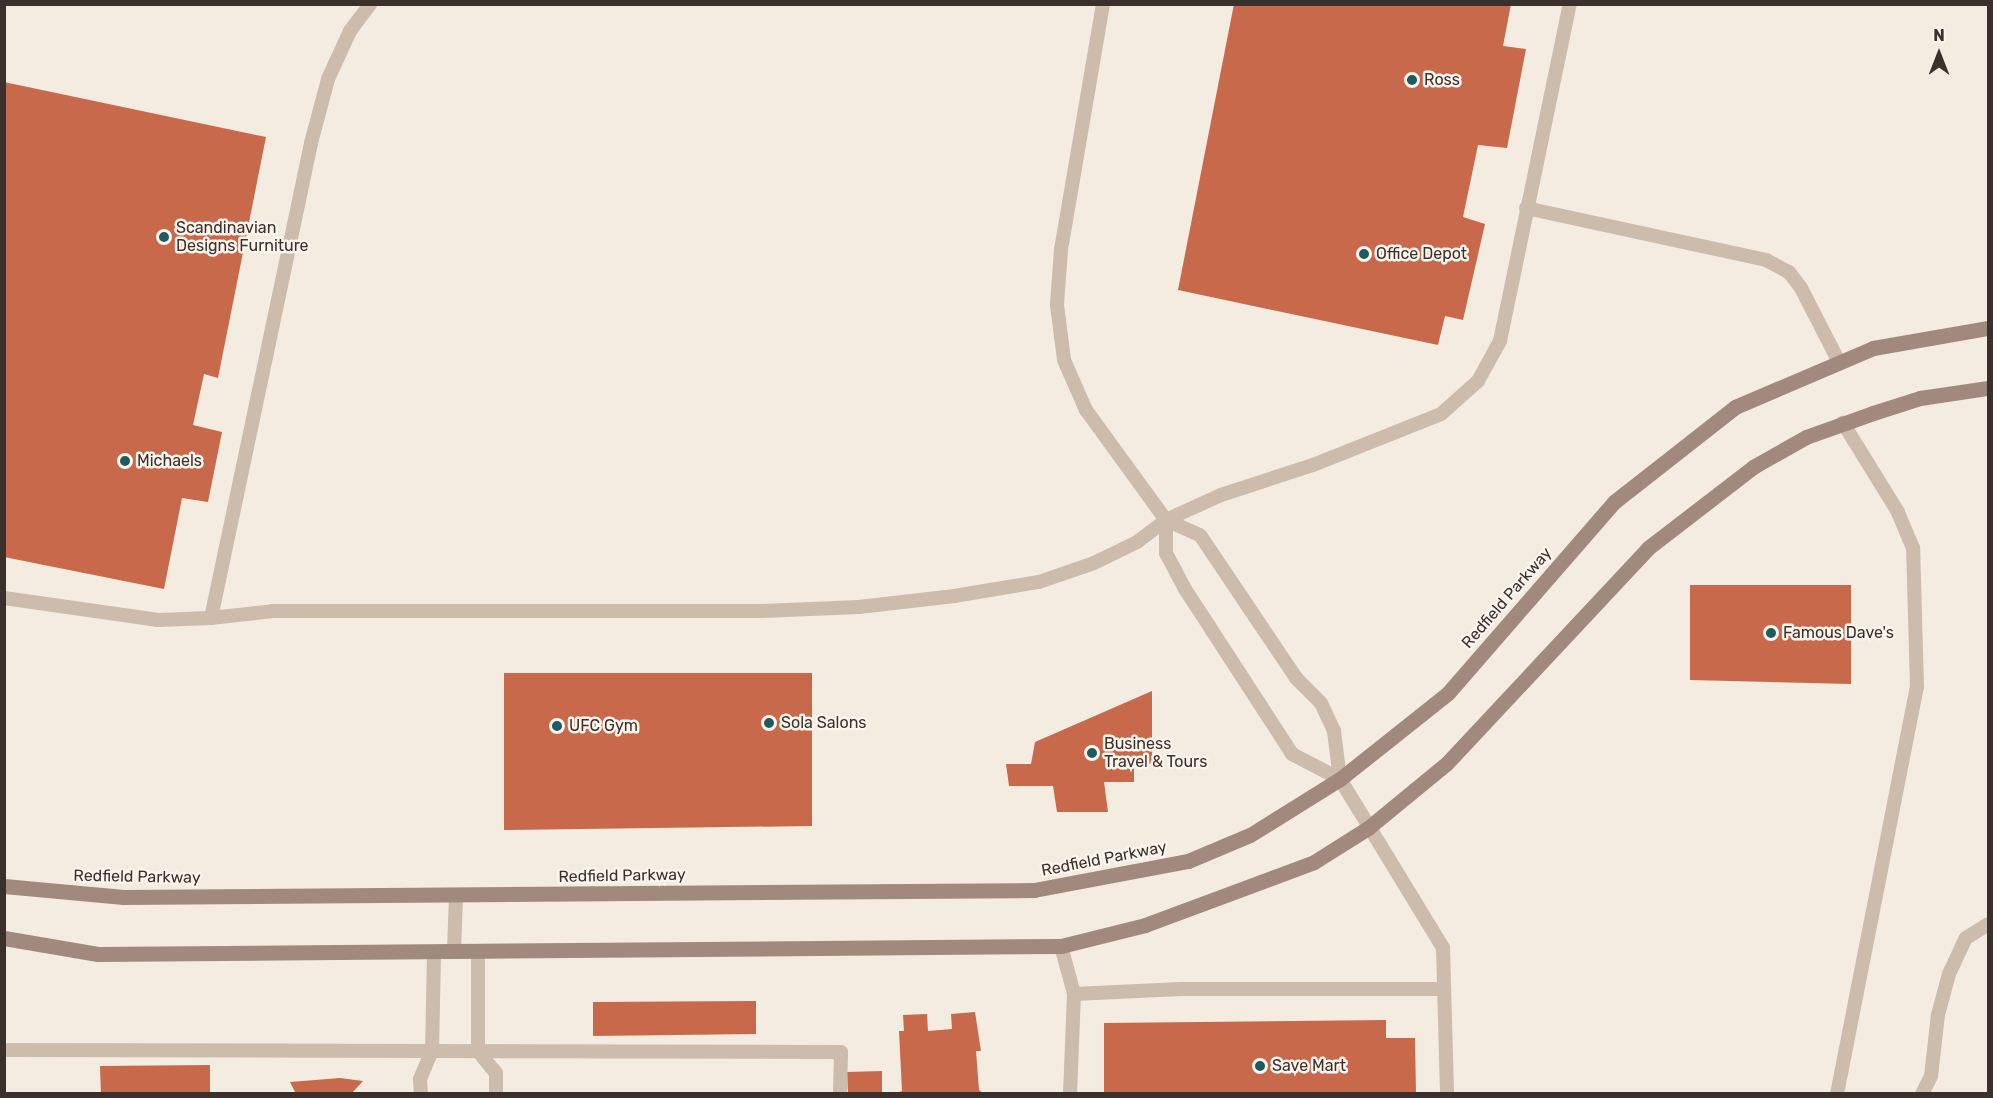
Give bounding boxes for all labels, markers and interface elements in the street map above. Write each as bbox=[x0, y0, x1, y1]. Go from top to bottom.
north arrow bbox=[1909, 24, 1969, 84]
text: N bbox=[1933, 26, 1945, 45]
place label: Ross bbox=[1424, 70, 1460, 90]
marker: Ross bbox=[1405, 73, 1419, 87]
place label: Scandinavian Designs Furniture bbox=[176, 218, 309, 256]
marker: Scandinavian Designs Furniture bbox=[157, 230, 171, 244]
place label: Office Depot bbox=[1376, 244, 1467, 264]
marker: Office Depot bbox=[1357, 247, 1371, 261]
place label: Michaels bbox=[137, 451, 202, 471]
marker: Michaels bbox=[118, 454, 132, 468]
street label: Redfield Parkway bbox=[1458, 544, 1556, 652]
place label: Famous Dave's bbox=[1783, 623, 1894, 643]
marker: Famous Dave's bbox=[1764, 626, 1778, 640]
place label: Sola Salons bbox=[781, 713, 866, 733]
place label: UFC Gym bbox=[569, 716, 638, 736]
marker: Sola Salons bbox=[762, 716, 776, 730]
marker: UFC Gym bbox=[550, 719, 564, 733]
place label: Business Travel & Tours bbox=[1104, 734, 1208, 772]
marker: Business Travel & Tours bbox=[1085, 746, 1099, 760]
street label: Redfield Parkway bbox=[1040, 837, 1168, 881]
street label: Redfield Parkway bbox=[558, 865, 686, 887]
street label: Redfield Parkway bbox=[73, 866, 201, 888]
place label: Save Mart bbox=[1272, 1056, 1346, 1076]
marker: Save Mart bbox=[1253, 1059, 1267, 1073]

